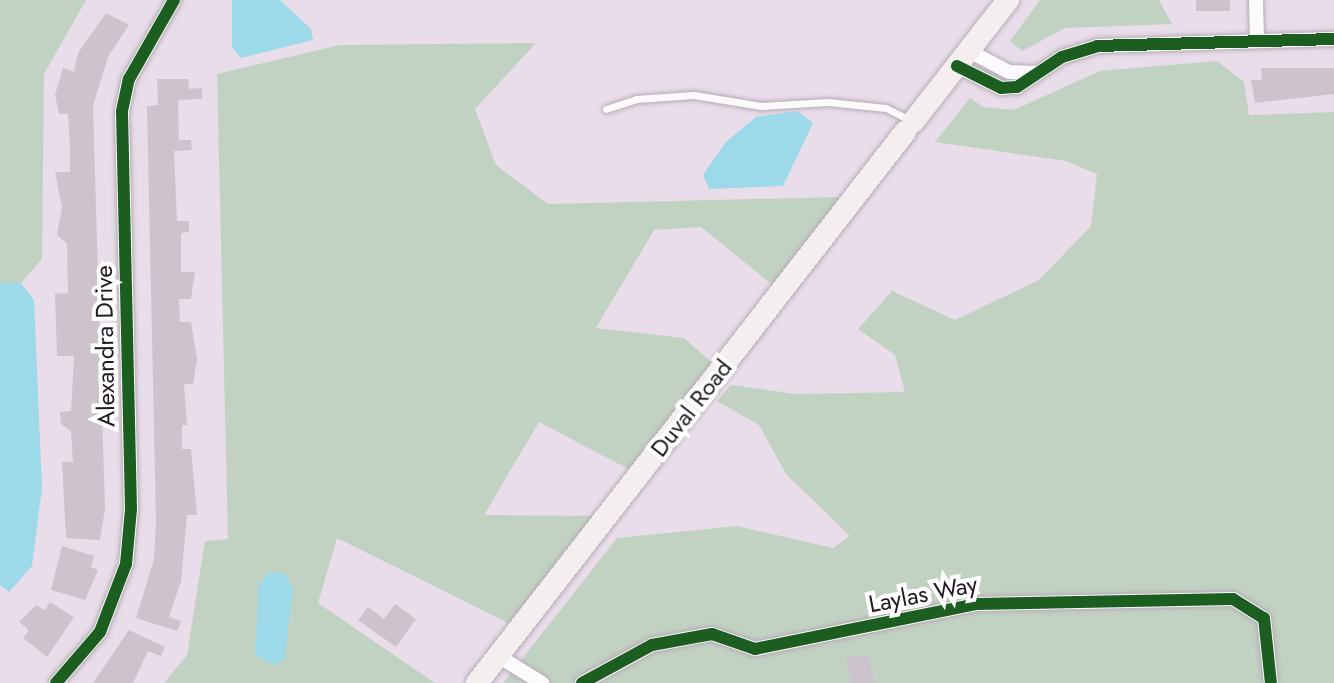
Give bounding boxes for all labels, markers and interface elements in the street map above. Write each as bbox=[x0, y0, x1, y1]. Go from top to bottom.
street label: Alexandra Drive bbox=[89, 265, 121, 427]
street label: Duval Road bbox=[644, 354, 738, 462]
street label: Laylas Way bbox=[866, 569, 980, 619]

